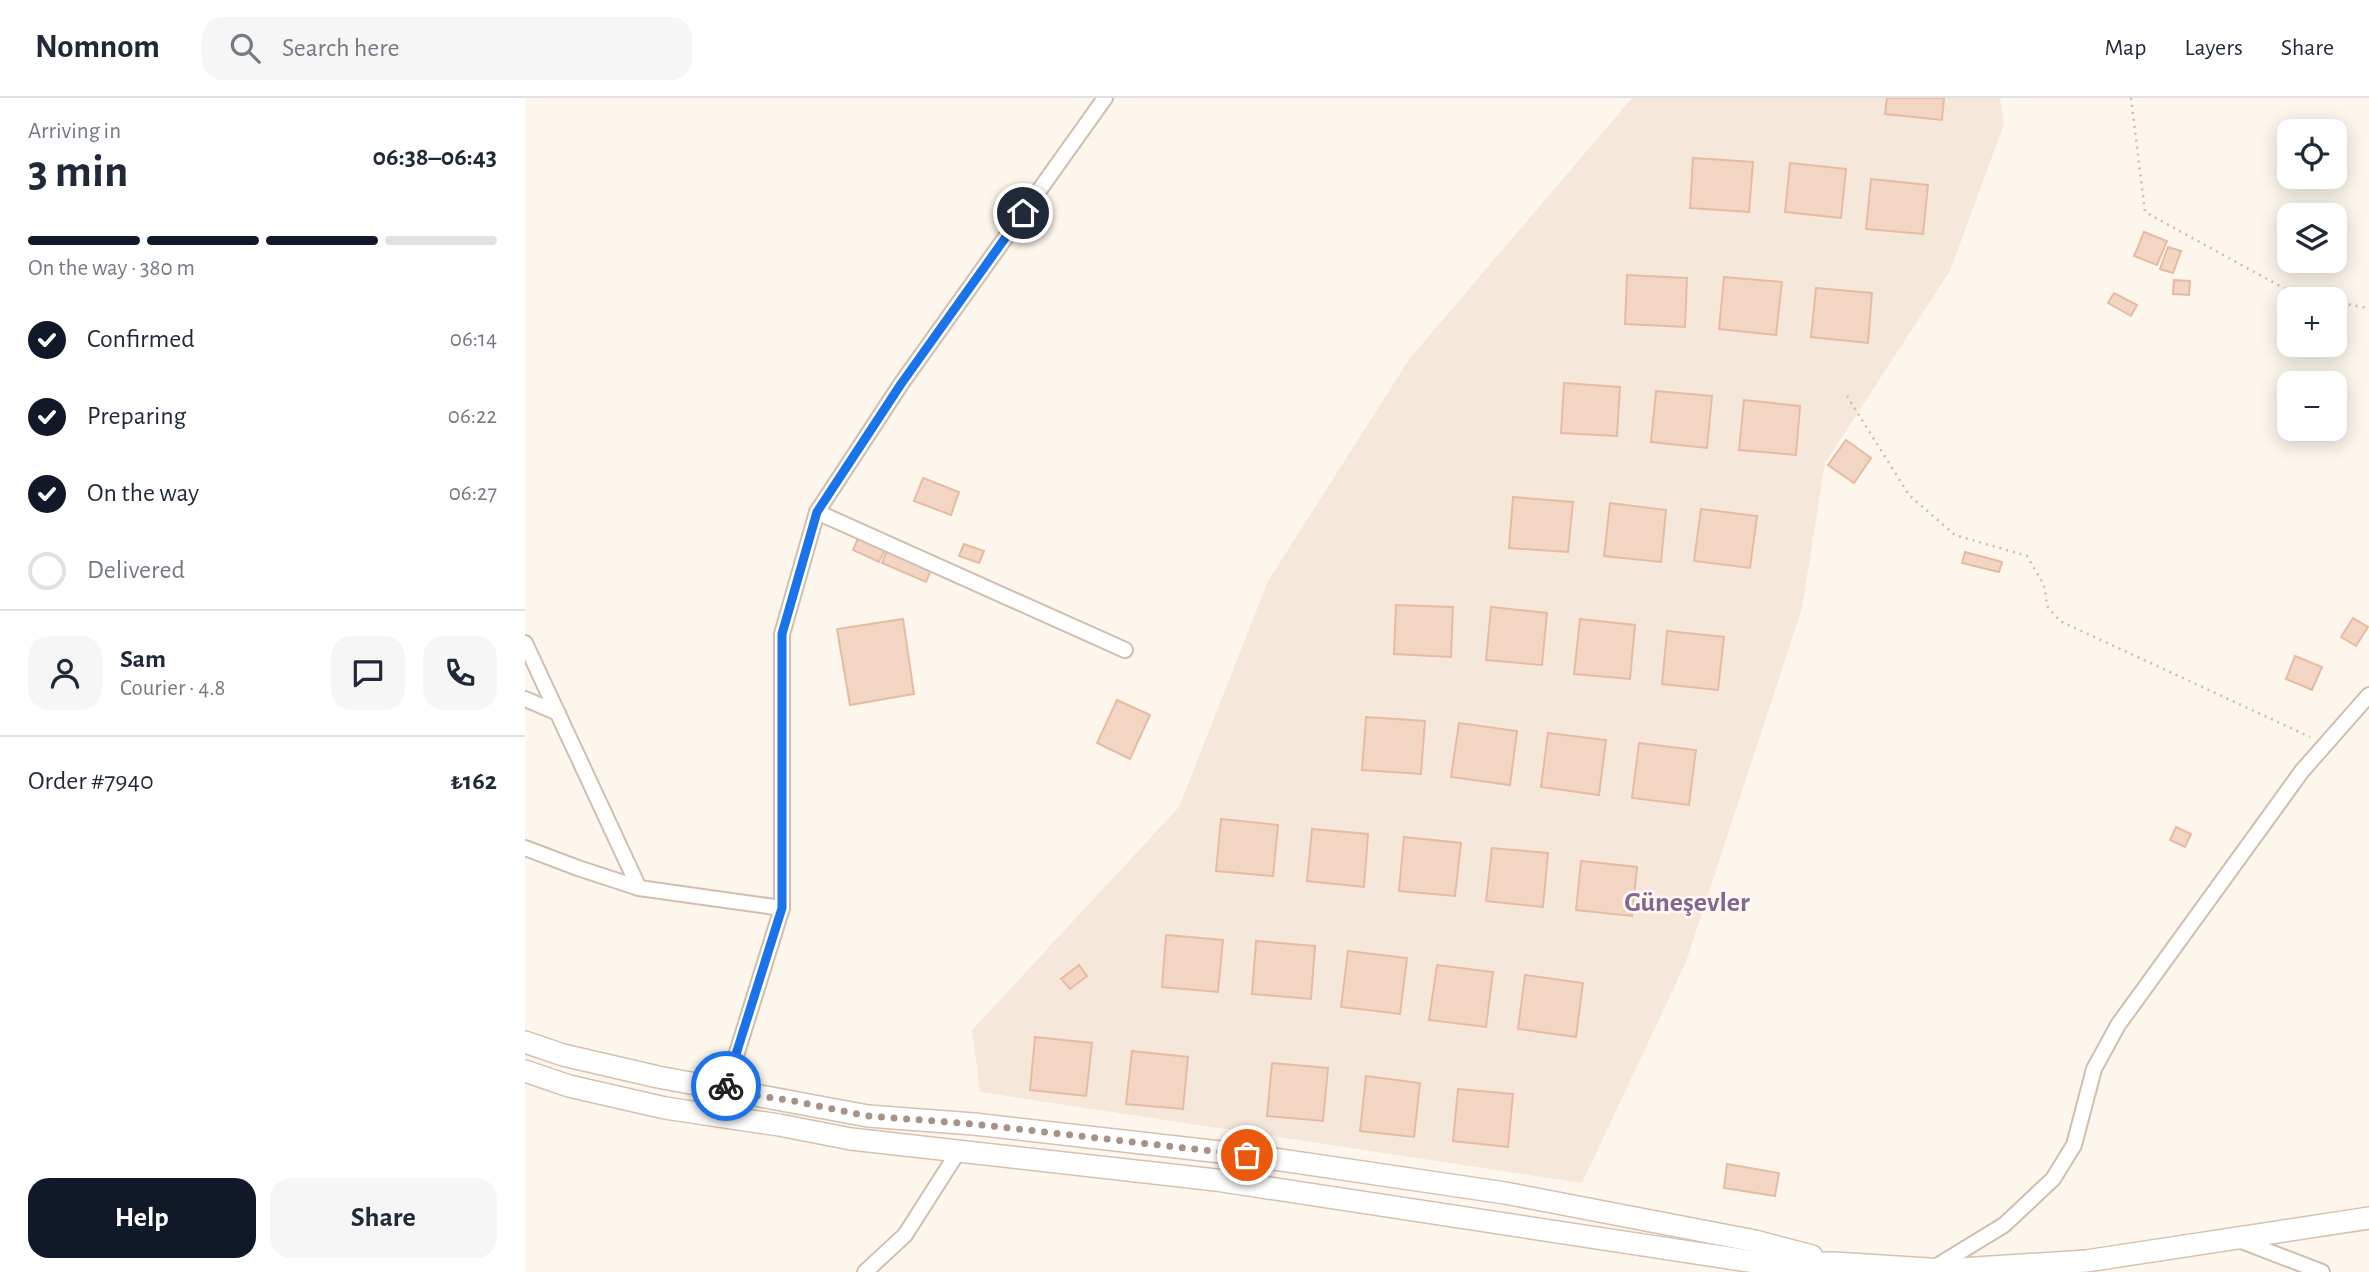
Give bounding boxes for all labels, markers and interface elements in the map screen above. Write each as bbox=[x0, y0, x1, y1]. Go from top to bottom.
search box bbox=[202, 17, 692, 80]
icon: search bbox=[226, 29, 264, 67]
text: Nomnom bbox=[35, 31, 160, 64]
text: Search here bbox=[282, 35, 400, 61]
text: Map bbox=[2104, 36, 2146, 60]
text: Layers bbox=[2184, 36, 2243, 60]
text: Share bbox=[2281, 36, 2334, 60]
map controls bbox=[2277, 119, 2347, 441]
button: locate bbox=[2277, 119, 2347, 189]
text: Arriving in bbox=[28, 120, 121, 143]
text: 06:38–06:43 bbox=[373, 144, 497, 170]
text: 3 min bbox=[28, 149, 128, 195]
pin bbox=[993, 183, 1053, 243]
icon: home bbox=[1004, 194, 1042, 232]
button: layers bbox=[2277, 203, 2347, 273]
text: On the way · 380 m bbox=[28, 257, 195, 280]
button: + bbox=[2277, 287, 2347, 357]
icon: check bbox=[28, 321, 66, 359]
text: Confirmed bbox=[87, 326, 195, 352]
text: 06:14 bbox=[450, 328, 497, 351]
button: − bbox=[2277, 371, 2347, 441]
icon: check bbox=[28, 398, 66, 436]
text: Preparing bbox=[87, 403, 186, 429]
text: 06:22 bbox=[448, 405, 497, 428]
icon: check bbox=[28, 475, 66, 513]
text: On the way bbox=[87, 480, 199, 506]
text: 06:27 bbox=[449, 482, 497, 505]
text: Delivered bbox=[87, 557, 185, 583]
button: person bbox=[28, 636, 102, 710]
button: chat bbox=[331, 636, 405, 710]
button: phone bbox=[423, 636, 497, 710]
text: Sam bbox=[120, 646, 166, 672]
text: Courier · 4.8 bbox=[120, 677, 225, 700]
text: Order #7940 bbox=[28, 768, 154, 794]
text: ₺162 bbox=[451, 768, 497, 794]
district label: Güneşevler bbox=[1624, 889, 1750, 917]
courier bbox=[691, 1051, 761, 1121]
icon: bike bbox=[707, 1067, 745, 1105]
pin bbox=[1217, 1125, 1277, 1185]
icon: bag bbox=[1228, 1136, 1266, 1174]
button: Help bbox=[28, 1178, 256, 1258]
button: Share bbox=[270, 1178, 497, 1258]

